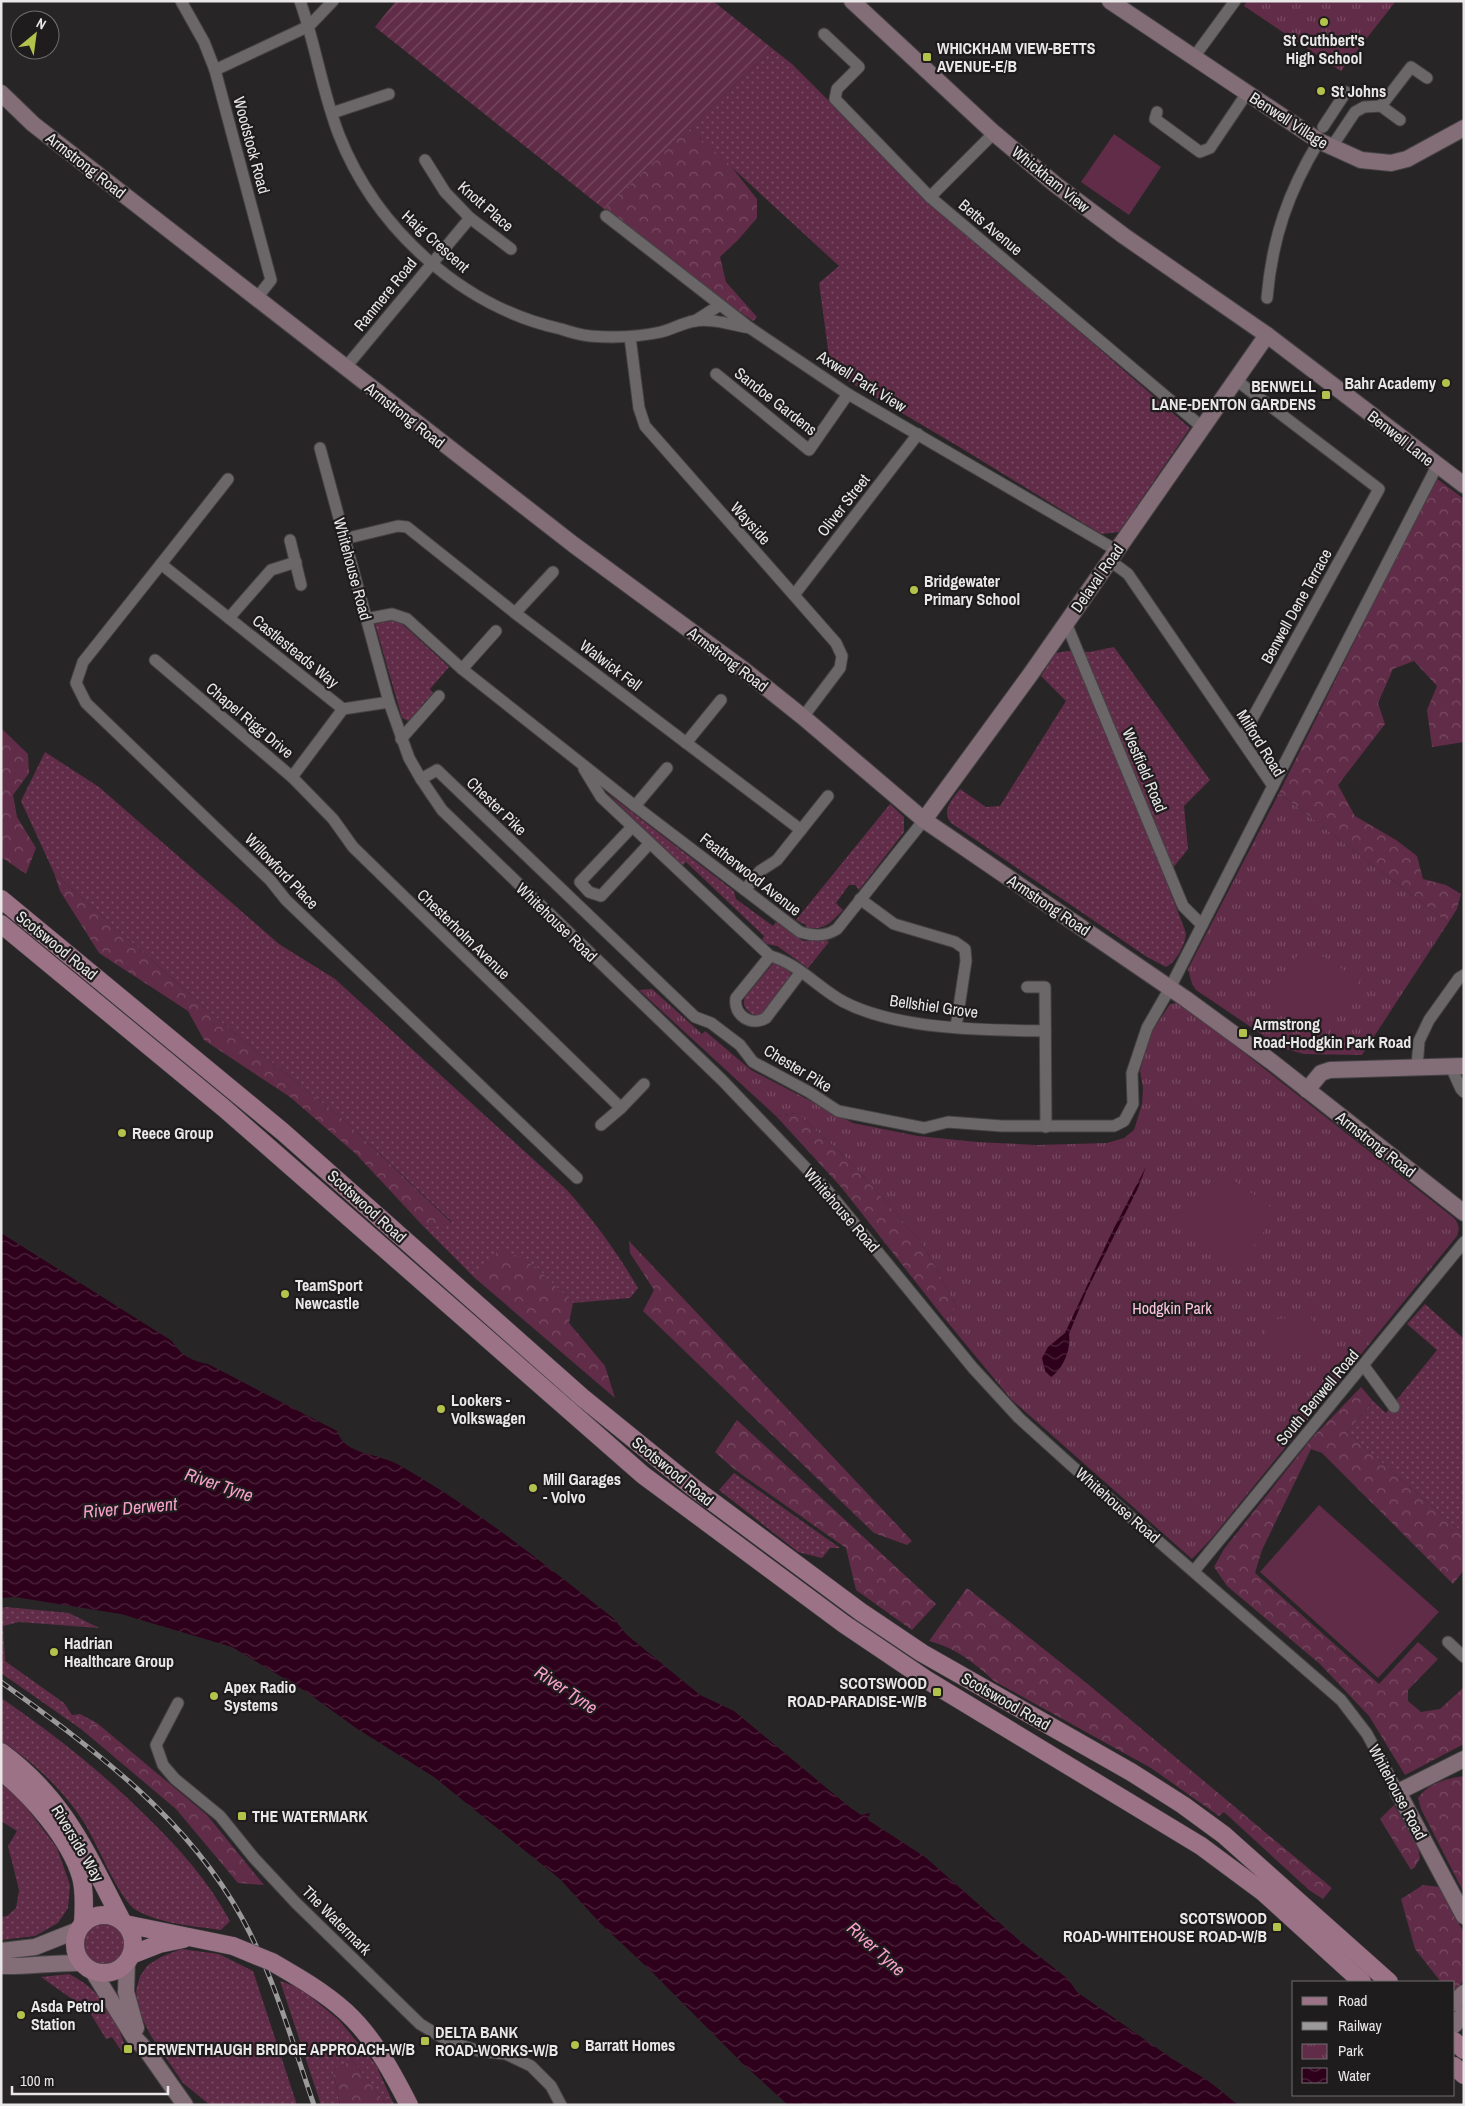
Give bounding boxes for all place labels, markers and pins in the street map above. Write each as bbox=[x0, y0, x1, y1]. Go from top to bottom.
marker: St Cuthbert's High School bbox=[1318, 16, 1330, 28]
place label: St Cuthbert's High School bbox=[1283, 29, 1365, 69]
place label: WHICKHAM VIEW-BETTS AVENUE-E/B bbox=[937, 37, 1096, 77]
marker: WHICKHAM VIEW-BETTS AVENUE-E/B bbox=[921, 51, 933, 63]
place label: St Johns bbox=[1331, 80, 1386, 102]
marker: St Johns bbox=[1315, 85, 1327, 97]
place label: Bahr Academy bbox=[1345, 372, 1437, 394]
place label: BENWELL LANE-DENTON GARDENS bbox=[1152, 375, 1316, 415]
marker: Bahr Academy bbox=[1440, 377, 1452, 389]
marker: BENWELL LANE-DENTON GARDENS bbox=[1320, 389, 1332, 401]
place label: Bridgewater Primary School bbox=[924, 570, 1020, 610]
marker: Bridgewater Primary School bbox=[908, 584, 920, 596]
place label: Armstrong Road-Hodgkin Park Road bbox=[1253, 1013, 1411, 1053]
marker: Armstrong Road-Hodgkin Park Road bbox=[1237, 1027, 1249, 1039]
place label: Reece Group bbox=[132, 1122, 214, 1144]
marker: Reece Group bbox=[116, 1127, 128, 1139]
place label: TeamSport Newcastle bbox=[295, 1274, 363, 1314]
marker: TeamSport Newcastle bbox=[279, 1288, 291, 1300]
place label: Lookers - Volkswagen bbox=[451, 1389, 526, 1429]
marker: Lookers - Volkswagen bbox=[435, 1403, 447, 1415]
place label: Mill Garages - Volvo bbox=[543, 1468, 621, 1508]
marker: Mill Garages - Volvo bbox=[527, 1482, 539, 1494]
place label: Hadrian Healthcare Group bbox=[64, 1632, 174, 1672]
marker: Hadrian Healthcare Group bbox=[48, 1646, 60, 1658]
place label: SCOTSWOOD ROAD-PARADISE-W/B bbox=[787, 1672, 927, 1712]
place label: Apex Radio Systems bbox=[224, 1676, 296, 1716]
marker: SCOTSWOOD ROAD-PARADISE-W/B bbox=[931, 1686, 943, 1698]
marker: Apex Radio Systems bbox=[208, 1690, 220, 1702]
place label: THE WATERMARK bbox=[252, 1805, 368, 1827]
marker: THE WATERMARK bbox=[236, 1810, 248, 1822]
place label: SCOTSWOOD ROAD-WHITEHOUSE ROAD-W/B bbox=[1063, 1907, 1267, 1947]
marker: SCOTSWOOD ROAD-WHITEHOUSE ROAD-W/B bbox=[1271, 1921, 1283, 1933]
place label: Asda Petrol Station bbox=[31, 1995, 104, 2035]
marker: Asda Petrol Station bbox=[15, 2009, 27, 2021]
place label: DELTA BANK ROAD-WORKS-W/B bbox=[435, 2021, 558, 2061]
place label: Barratt Homes bbox=[585, 2034, 675, 2056]
marker: DELTA BANK ROAD-WORKS-W/B bbox=[419, 2035, 431, 2047]
place label: DERWENTHAUGH BRIDGE APPROACH-W/B bbox=[138, 2038, 415, 2060]
marker: Barratt Homes bbox=[569, 2039, 581, 2051]
marker: DERWENTHAUGH BRIDGE APPROACH-W/B bbox=[122, 2043, 134, 2055]

